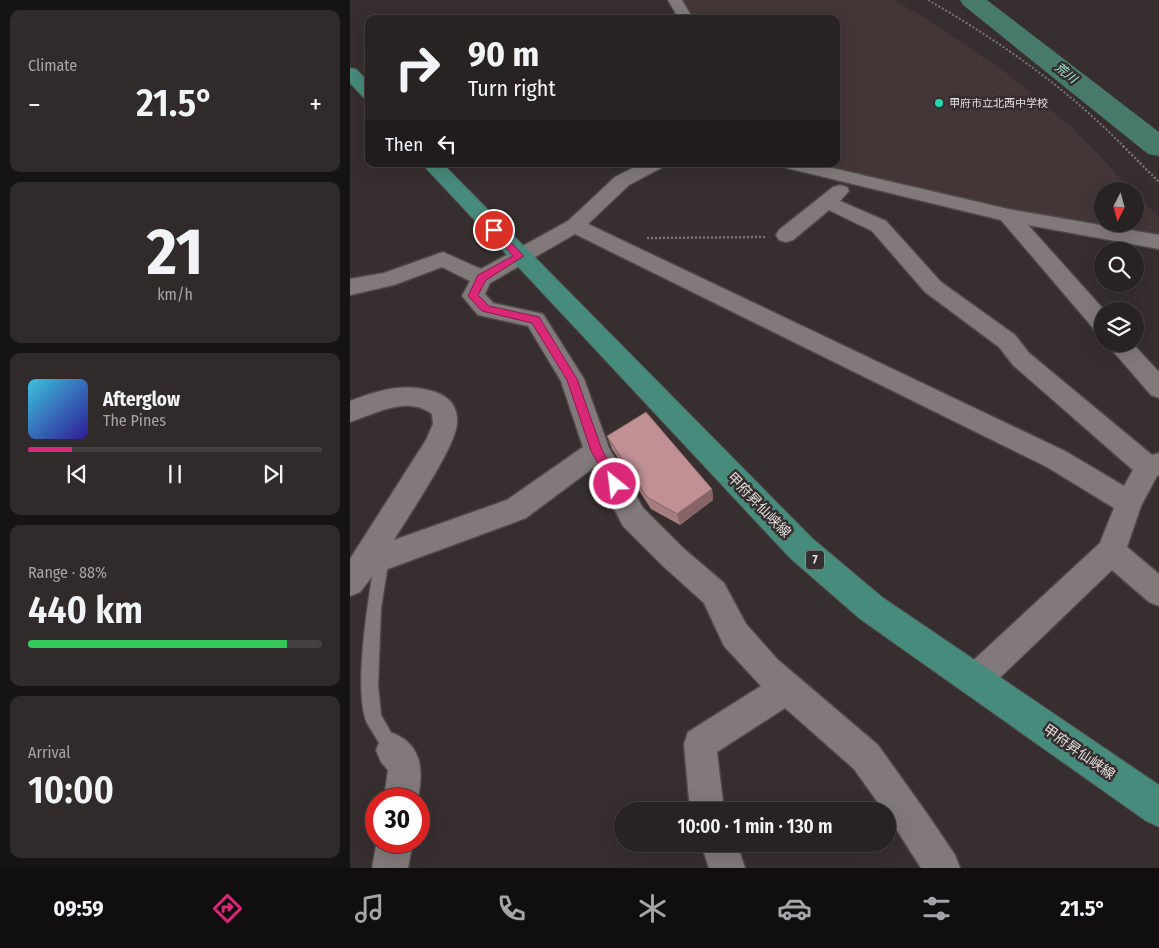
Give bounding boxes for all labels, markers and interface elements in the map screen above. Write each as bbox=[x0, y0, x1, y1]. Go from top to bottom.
text: 90 m bbox=[468, 33, 539, 75]
icon: right bbox=[385, 35, 450, 100]
text: Climate bbox=[28, 56, 77, 75]
water label: 荒川 bbox=[1052, 60, 1081, 87]
text: Turn right bbox=[468, 75, 556, 102]
text: 21.5° bbox=[136, 80, 214, 126]
text: − bbox=[28, 88, 41, 121]
text: + bbox=[309, 88, 322, 121]
marker: 甲府市立北西中学校 bbox=[933, 97, 945, 109]
place label: 甲府市立北西中学校 bbox=[949, 97, 1048, 110]
icon: left bbox=[433, 130, 461, 158]
text: Then bbox=[385, 133, 423, 156]
north arrow bbox=[1094, 182, 1144, 232]
map controls bbox=[1094, 182, 1144, 352]
pin bbox=[473, 209, 515, 251]
text: 21 bbox=[147, 213, 203, 291]
icon: arrive bbox=[480, 216, 508, 244]
button: search bbox=[1094, 242, 1144, 292]
text: km/h bbox=[157, 285, 193, 304]
button: layers bbox=[1094, 302, 1144, 352]
text: Afterglow bbox=[103, 388, 180, 411]
text: The Pines bbox=[103, 411, 166, 430]
position arrow bbox=[588, 457, 640, 509]
icon: previous bbox=[63, 460, 91, 488]
icon: pause bbox=[161, 460, 189, 488]
icon: next bbox=[259, 460, 287, 488]
street label: 甲府昇仙峡線 bbox=[724, 469, 794, 541]
road number: 7 bbox=[806, 550, 824, 570]
text: Range · 88% bbox=[28, 563, 107, 582]
text: 440 km bbox=[28, 587, 143, 633]
street label: 甲府昇仙峡線 bbox=[1040, 721, 1118, 783]
text: Arrival bbox=[28, 743, 70, 762]
text: 10:00 bbox=[28, 767, 114, 813]
speed limit sign: 30 bbox=[365, 788, 430, 853]
text: 10:00 · 1 min · 130 m bbox=[678, 815, 832, 838]
icon: directions bbox=[210, 891, 245, 926]
icon: music bbox=[352, 891, 387, 926]
icon: phone bbox=[494, 891, 529, 926]
icon: climate bbox=[635, 891, 670, 926]
icon: car bbox=[777, 891, 812, 926]
icon: filters bbox=[919, 891, 954, 926]
text: 09:59 bbox=[53, 895, 104, 922]
text: 21.5° bbox=[1060, 895, 1106, 922]

